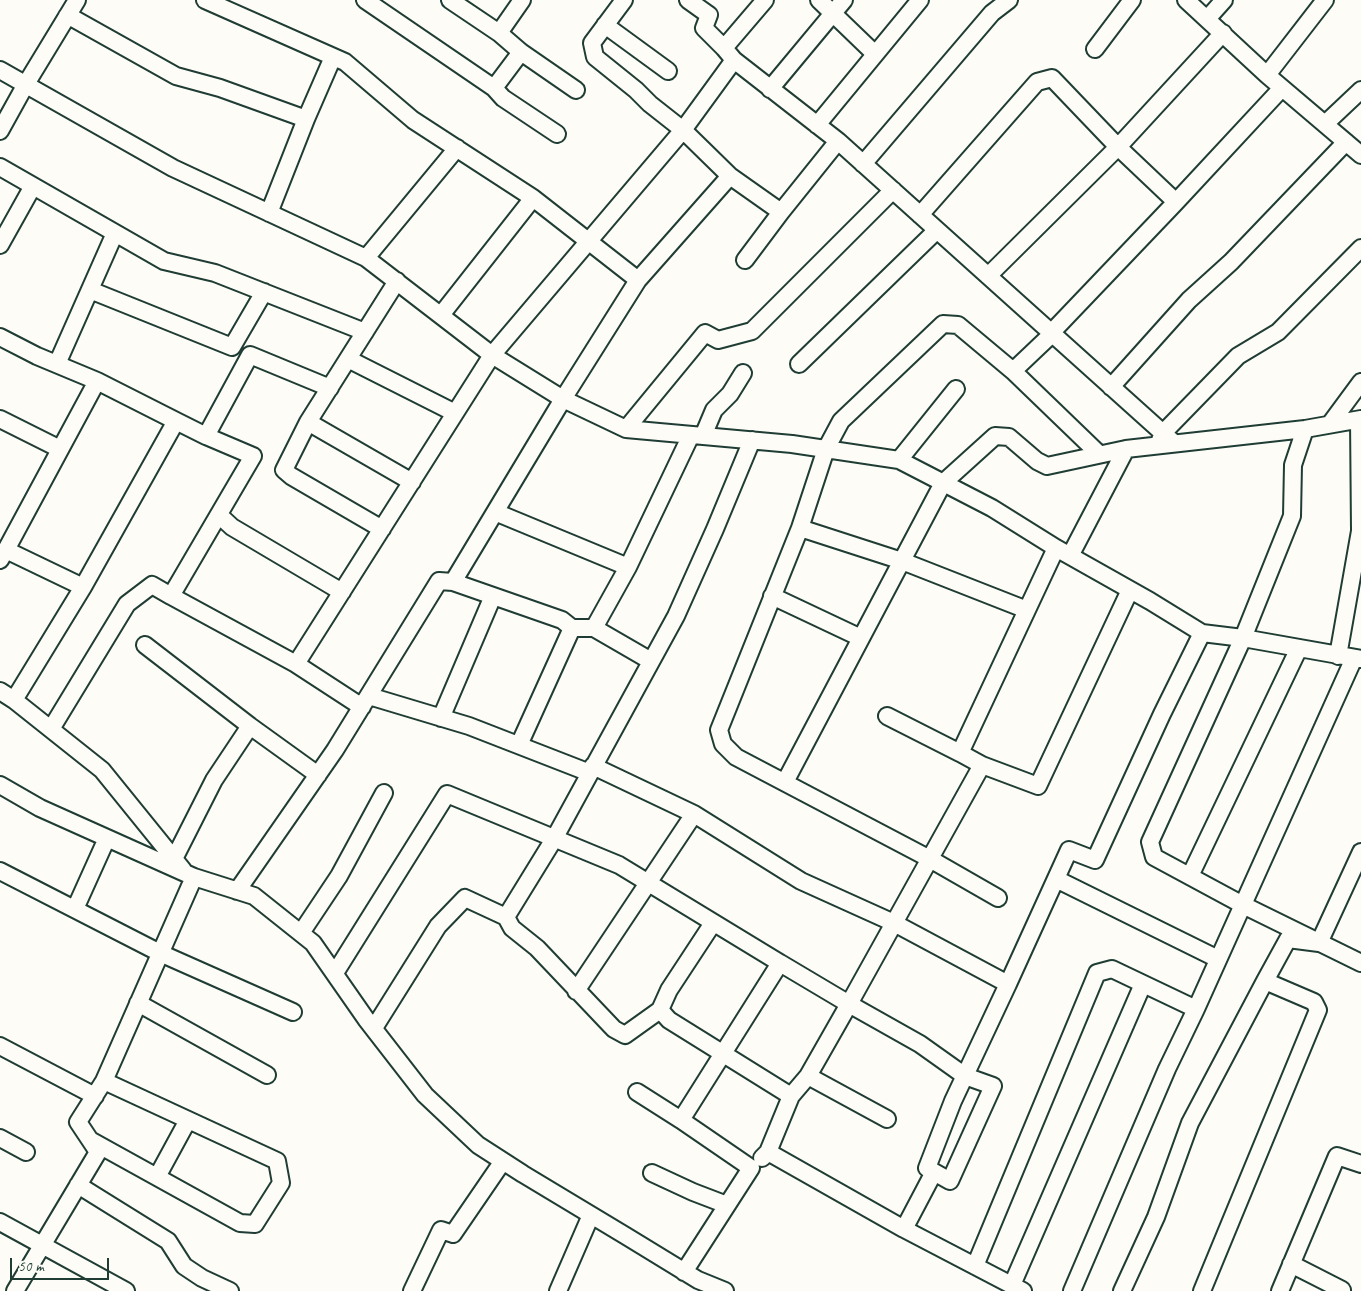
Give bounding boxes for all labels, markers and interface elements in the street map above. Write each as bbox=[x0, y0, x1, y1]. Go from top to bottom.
scale bar bbox=[12, 1248, 111, 1280]
text: 50 m bbox=[18, 1257, 44, 1276]

